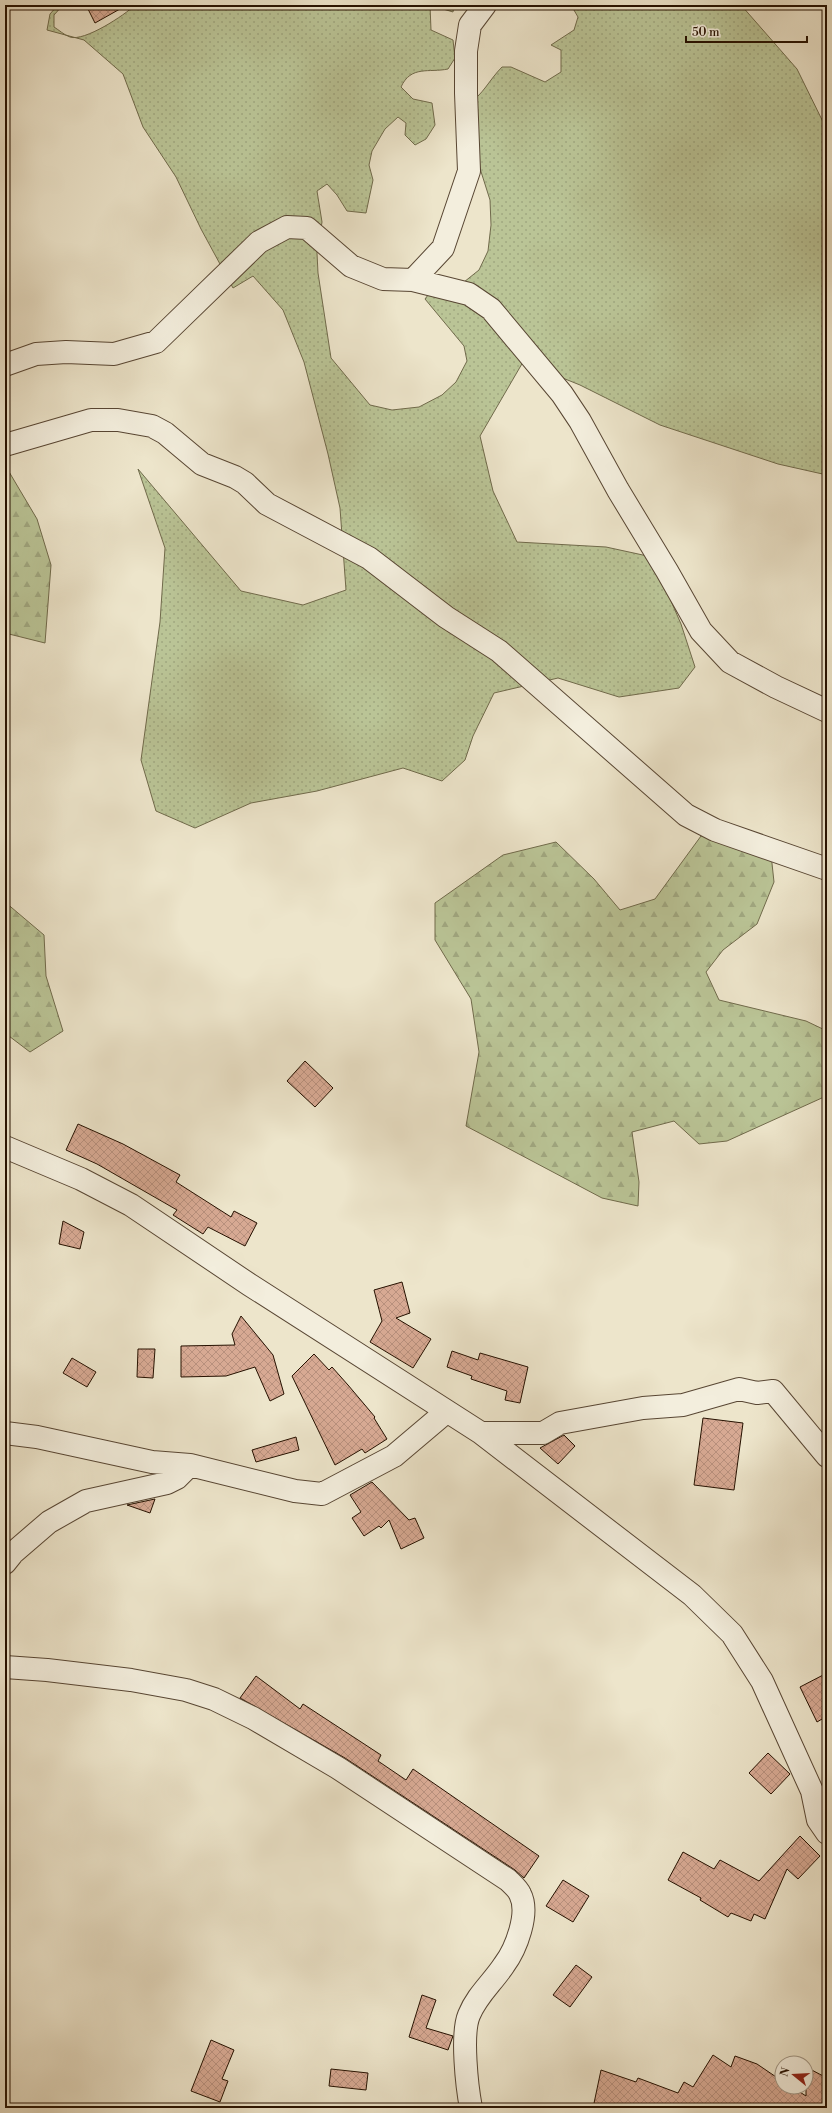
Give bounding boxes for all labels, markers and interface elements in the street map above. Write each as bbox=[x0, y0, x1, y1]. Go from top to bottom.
scale bar bbox=[686, 18, 807, 44]
text: 50 m bbox=[692, 25, 720, 40]
north arrow bbox=[774, 2055, 814, 2095]
text: N bbox=[777, 2066, 794, 2079]

